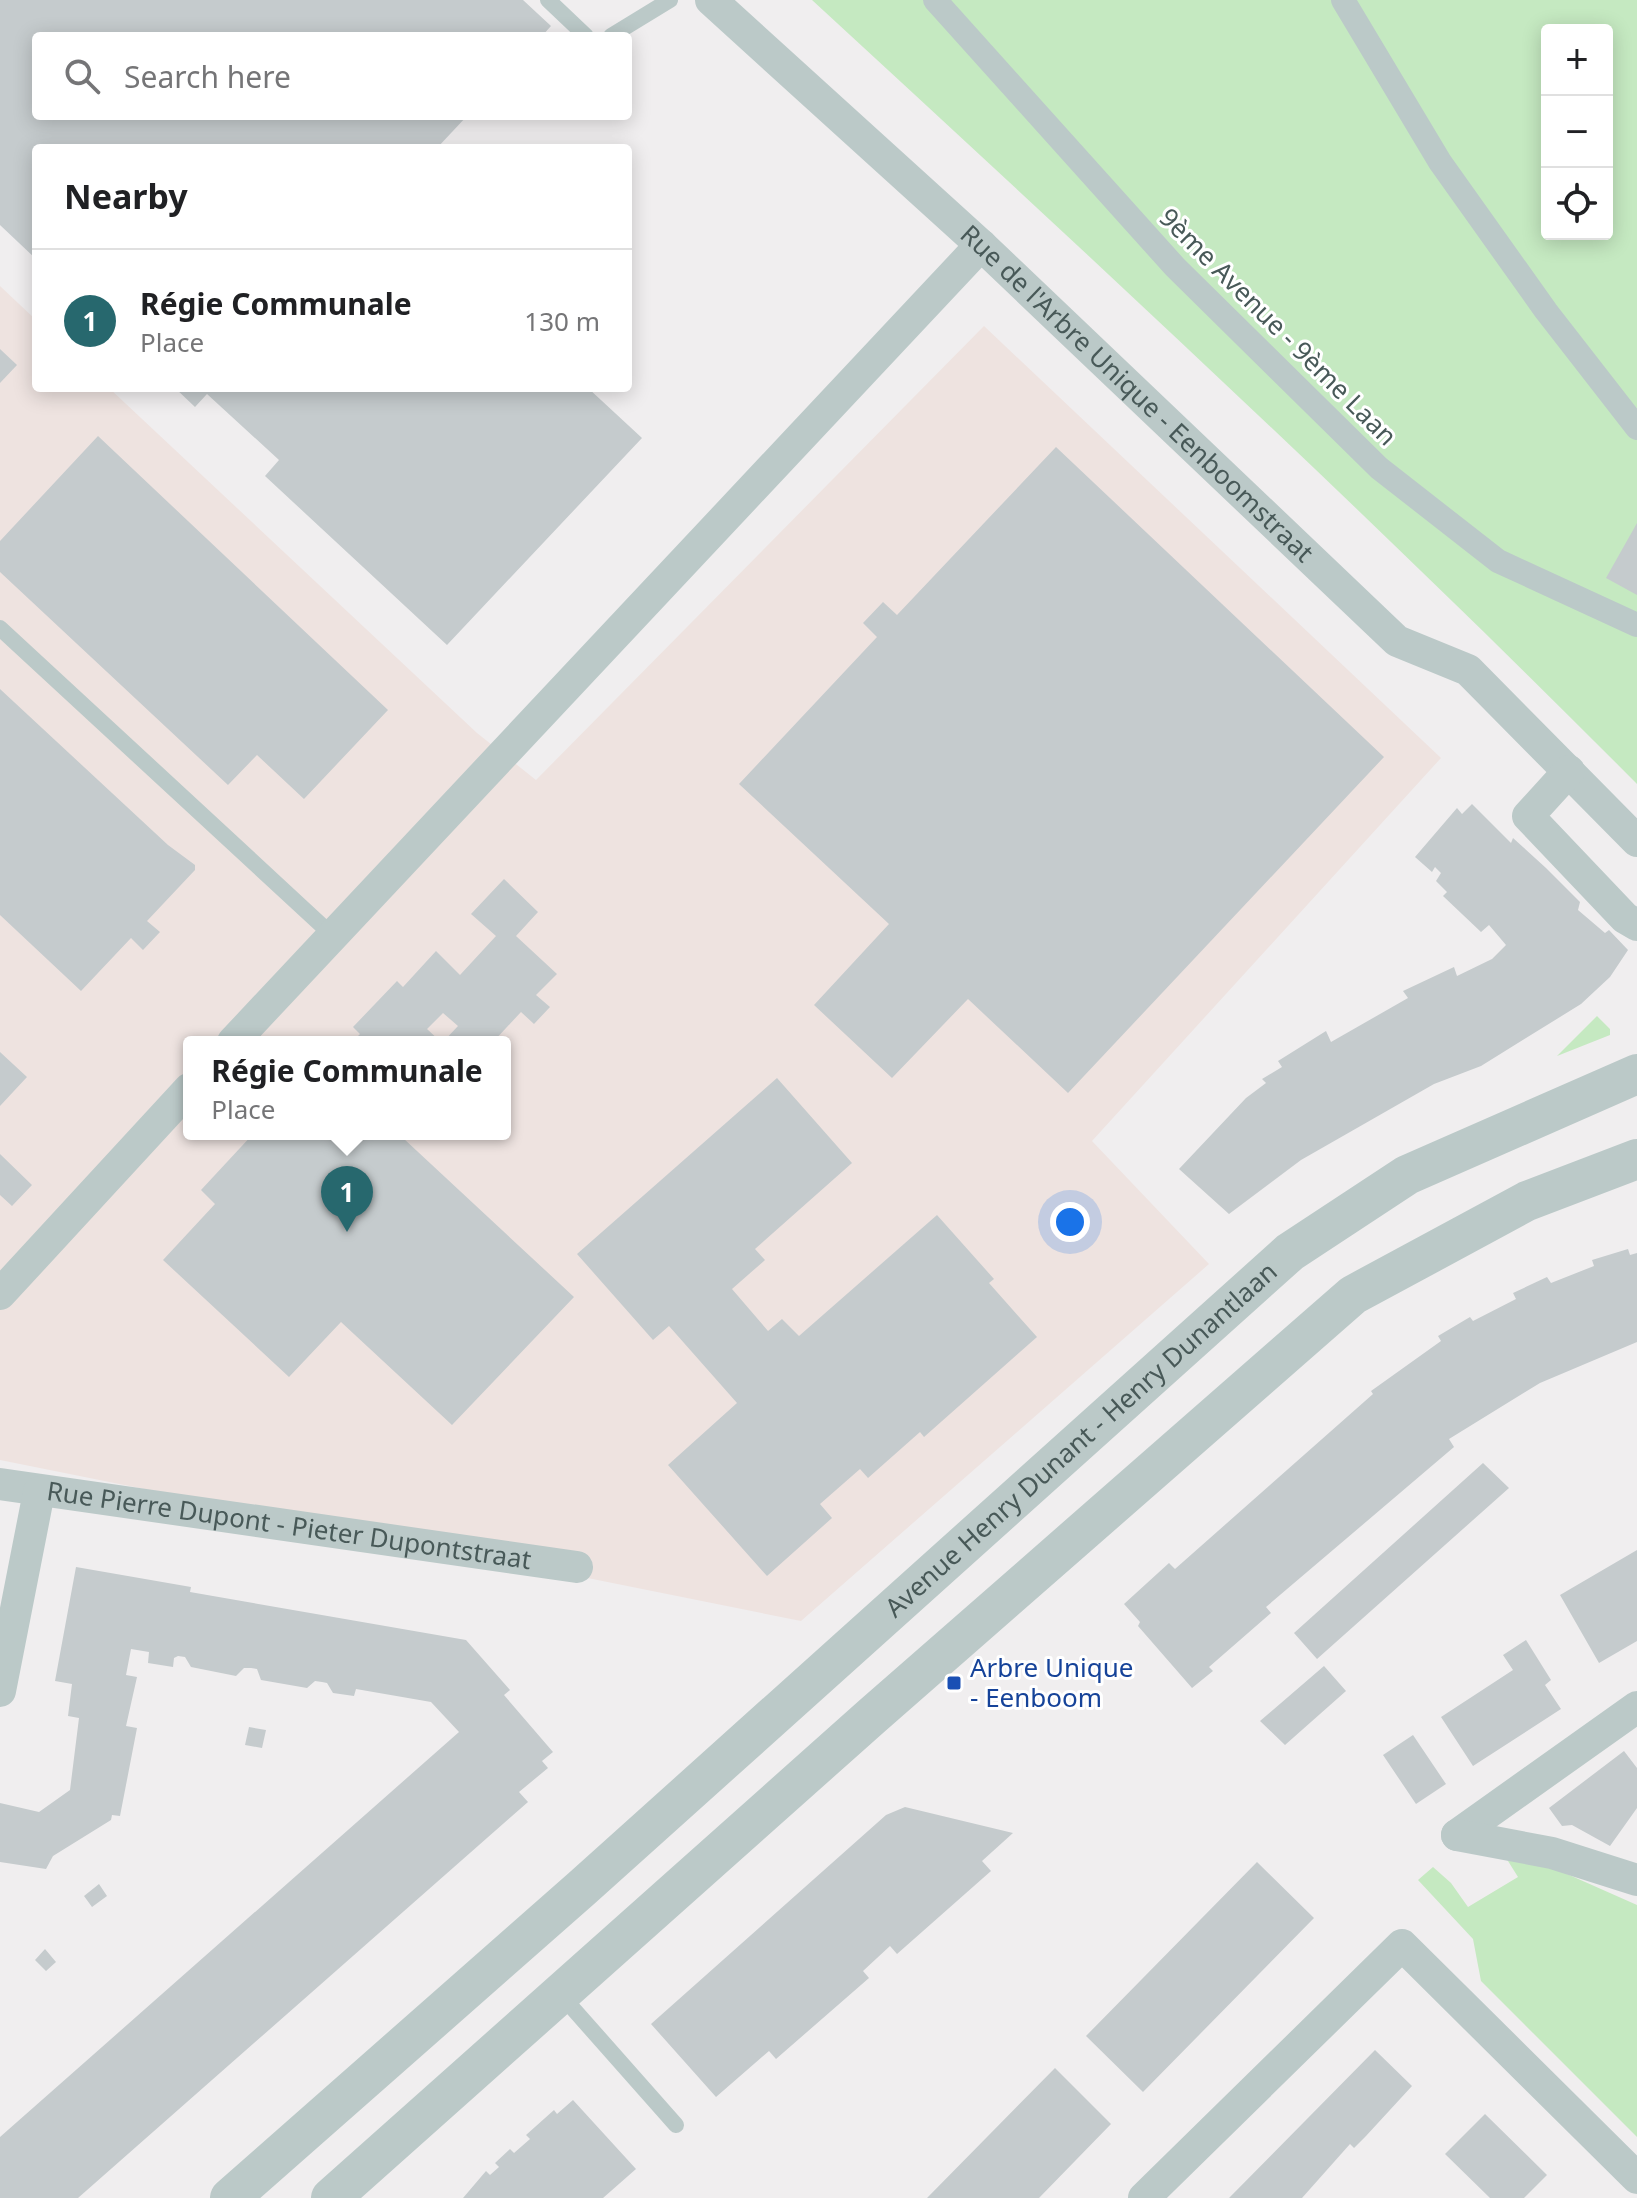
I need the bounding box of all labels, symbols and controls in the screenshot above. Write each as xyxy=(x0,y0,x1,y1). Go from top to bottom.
map controls xyxy=(1541,24,1613,240)
button: + xyxy=(1541,24,1613,96)
search box xyxy=(32,32,632,120)
icon: search xyxy=(60,54,104,98)
text: Search here xyxy=(124,56,291,97)
button: − xyxy=(1541,96,1613,168)
button: locate xyxy=(1541,168,1613,240)
text: Nearby xyxy=(64,173,188,219)
street label: 9ème Avenue - 9ème Laan xyxy=(1152,200,1405,453)
street label: Rue de l'Arbre Unique - Eenboomstraat xyxy=(953,216,1322,570)
text: Régie Communale xyxy=(140,283,412,324)
text: 1 xyxy=(83,303,97,339)
text: 130 m xyxy=(524,303,600,339)
text: Place xyxy=(140,324,204,360)
popup xyxy=(183,1036,511,1140)
text: Régie Communale xyxy=(211,1050,483,1091)
text: Place xyxy=(211,1091,275,1127)
pin: 1 xyxy=(321,1166,373,1232)
your location xyxy=(1050,1202,1090,1242)
street label: Avenue Henry Dunant - Henry Dunantlaan xyxy=(876,1253,1284,1625)
street label: Rue Pierre Dupont - Pieter Dupontstraat xyxy=(45,1472,534,1577)
place label: Arbre Unique - Eenboom xyxy=(970,1649,1134,1715)
marker: Arbre Unique - Eenboom xyxy=(945,1674,963,1692)

